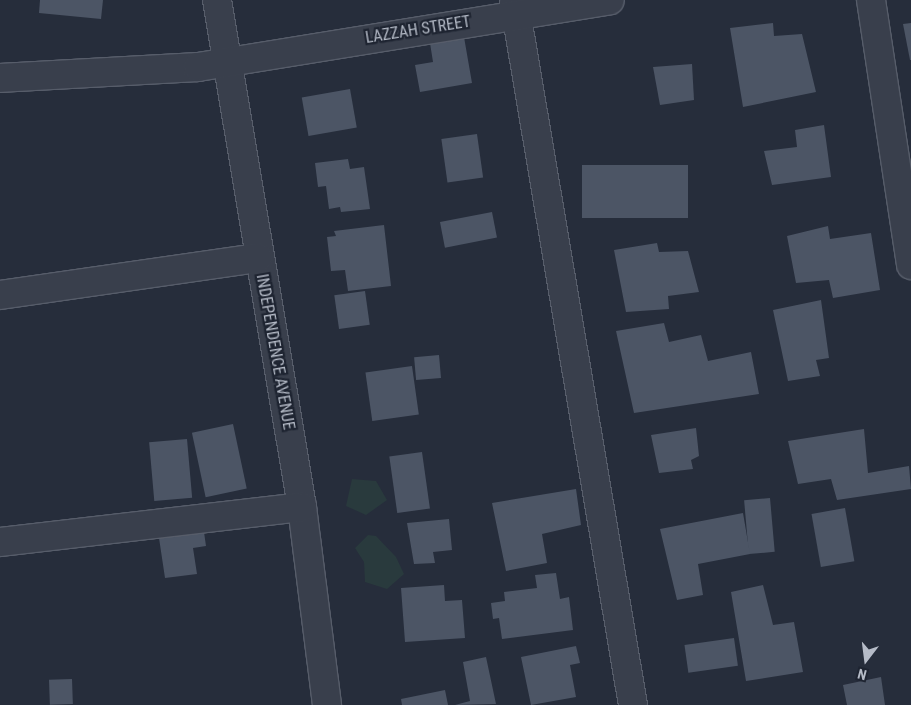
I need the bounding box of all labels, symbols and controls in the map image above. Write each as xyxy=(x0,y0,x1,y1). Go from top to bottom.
street label: LAZZAH STREET xyxy=(364,12,472,48)
street label: INDEPENDENCE AVENUE xyxy=(252,273,298,431)
north arrow xyxy=(841,635,891,685)
text: N xyxy=(856,666,868,683)

